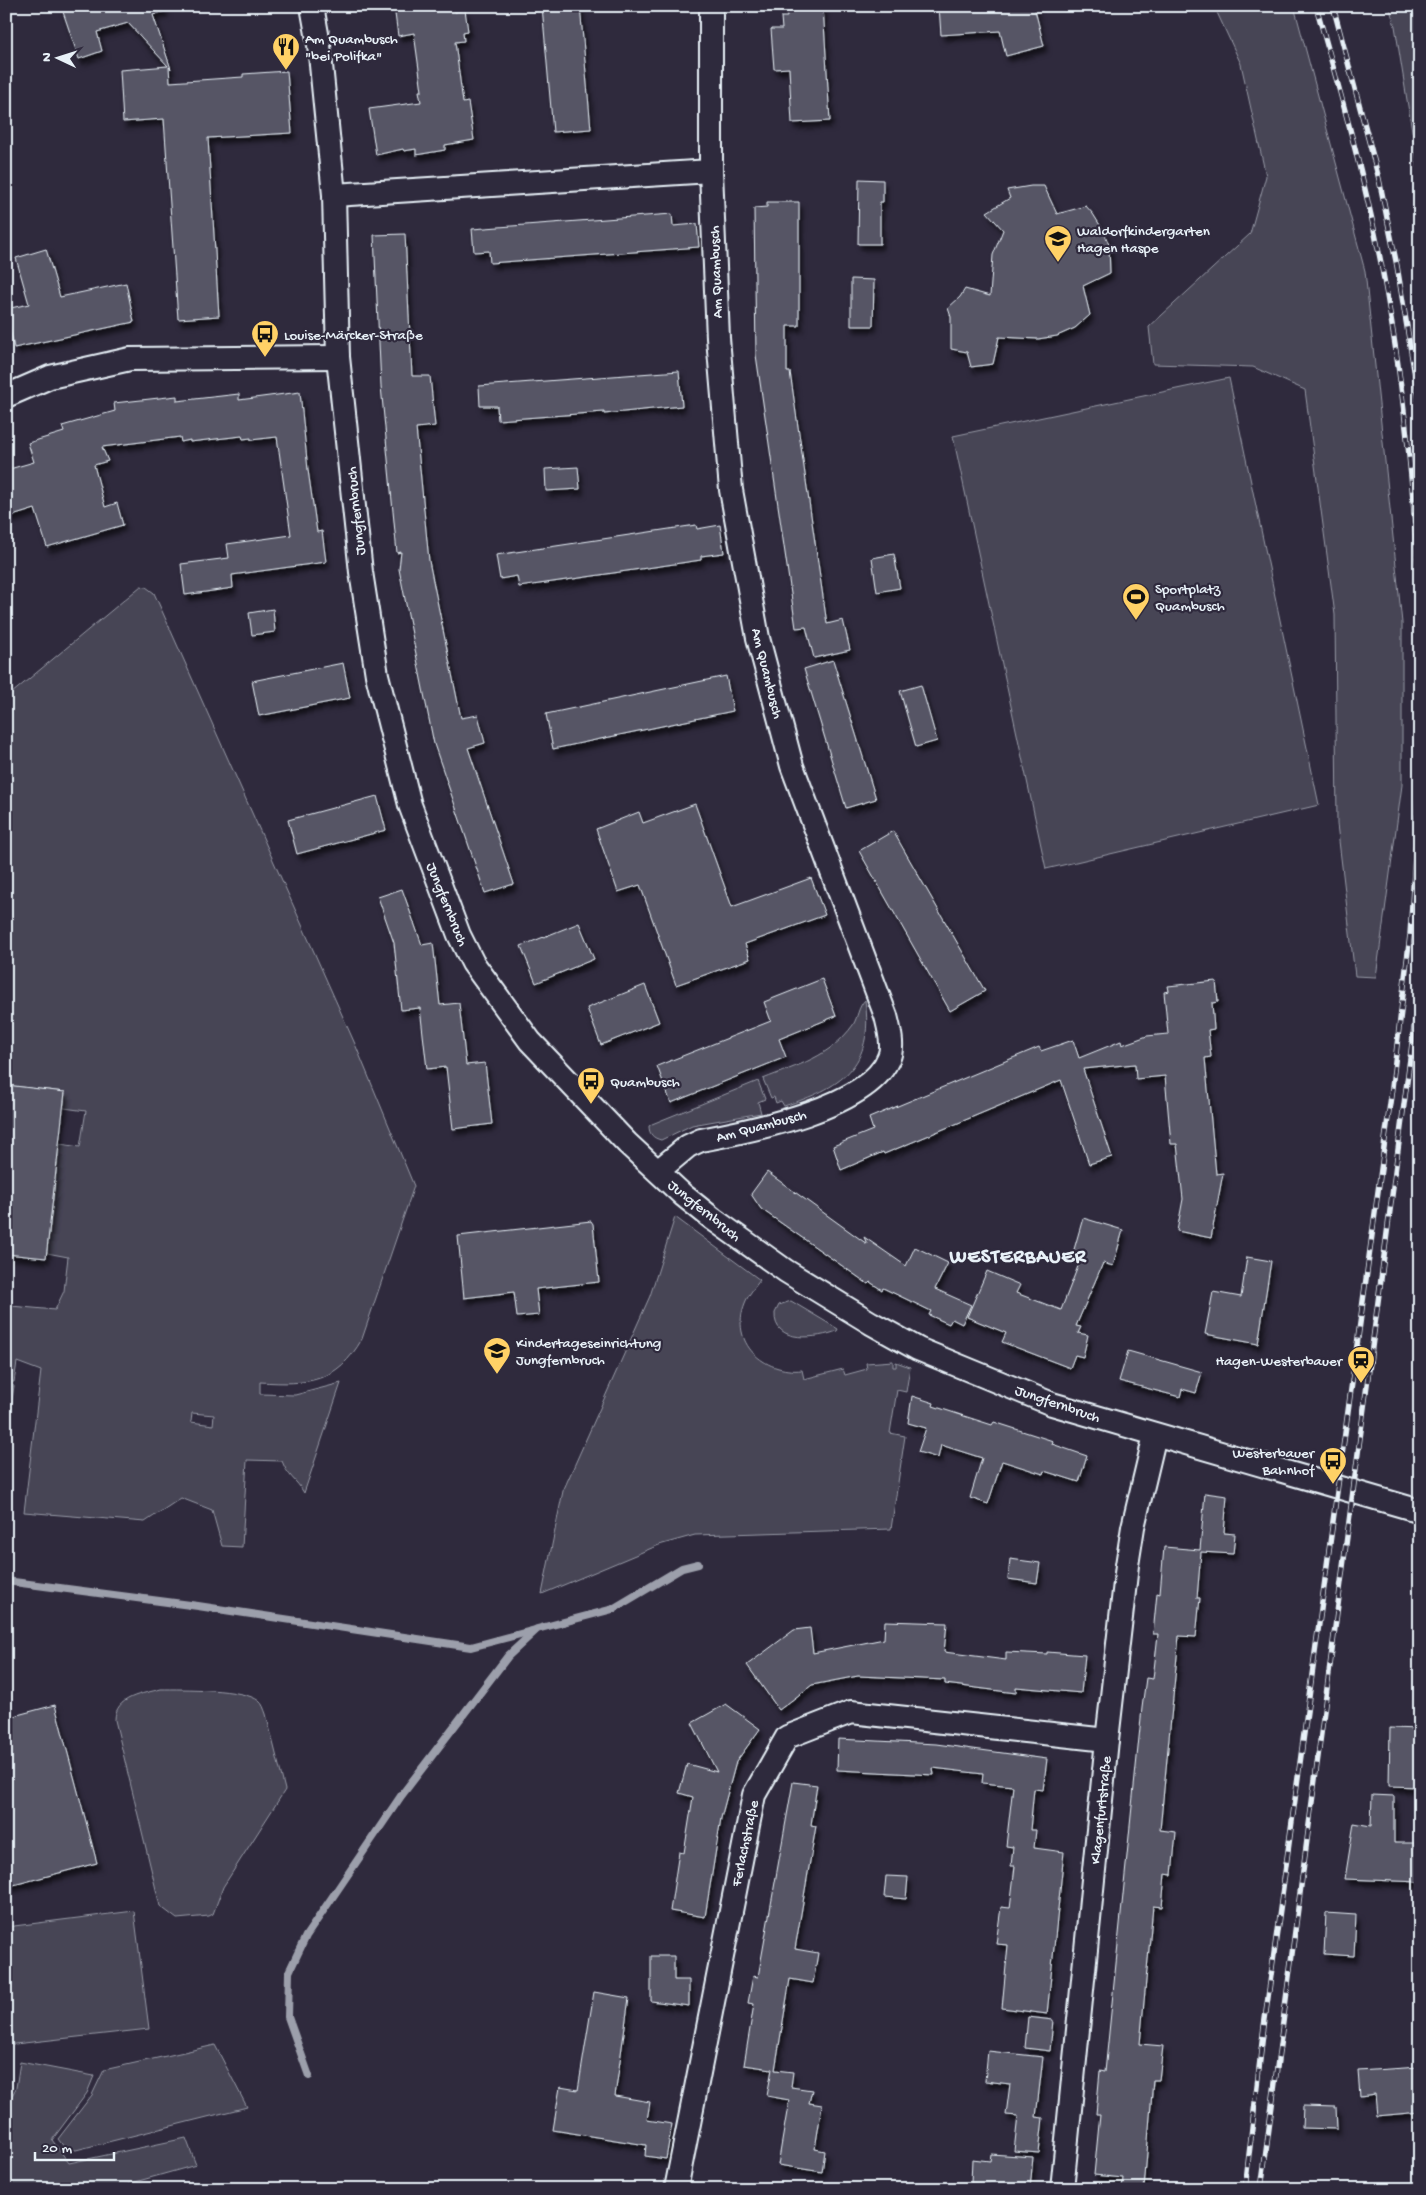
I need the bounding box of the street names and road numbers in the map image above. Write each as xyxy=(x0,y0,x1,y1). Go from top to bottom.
street label: Am Quambusch xyxy=(706,225,728,319)
street label: Jungfernbruch xyxy=(343,466,371,556)
street label: Am Quambusch xyxy=(746,626,786,721)
street label: Jungfernbruch xyxy=(421,860,471,949)
street label: Am Quambusch xyxy=(714,1106,809,1148)
street label: Jungfernbruch xyxy=(664,1177,744,1247)
street label: Jungfernbruch xyxy=(1012,1382,1102,1428)
street label: Klagenfurtstraße xyxy=(1087,1755,1117,1865)
street label: Ferlachstraße xyxy=(728,1798,764,1889)

